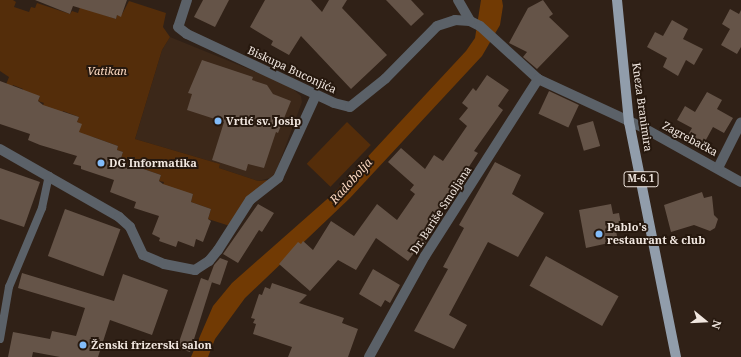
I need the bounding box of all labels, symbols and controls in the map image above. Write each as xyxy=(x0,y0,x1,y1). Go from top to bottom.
street label: Biskupa Buconjića xyxy=(246,44,338,96)
street label: Kneza Branimira xyxy=(629,62,655,152)
park label: Vatikan xyxy=(87,64,127,78)
place label: Vrtić sv. Josip xyxy=(226,114,301,128)
marker: Vrtić sv. Josip xyxy=(213,116,223,126)
street label: Zagrebačka xyxy=(660,119,720,159)
water label: Radobolja xyxy=(327,155,375,207)
place label: DG Informatika xyxy=(109,156,197,170)
marker: DG Informatika xyxy=(96,158,106,168)
street label: Dr. Bariše Smoljana xyxy=(408,164,474,256)
road number: M-6.1 xyxy=(623,171,659,187)
place label: Pablo's restaurant & club xyxy=(607,221,705,247)
marker: Pablo's restaurant & club xyxy=(594,229,604,239)
north arrow xyxy=(685,301,725,341)
text: N xyxy=(708,318,725,331)
place label: Ženski frizerski salon xyxy=(91,338,212,352)
marker: Ženski frizerski salon xyxy=(78,340,88,350)

